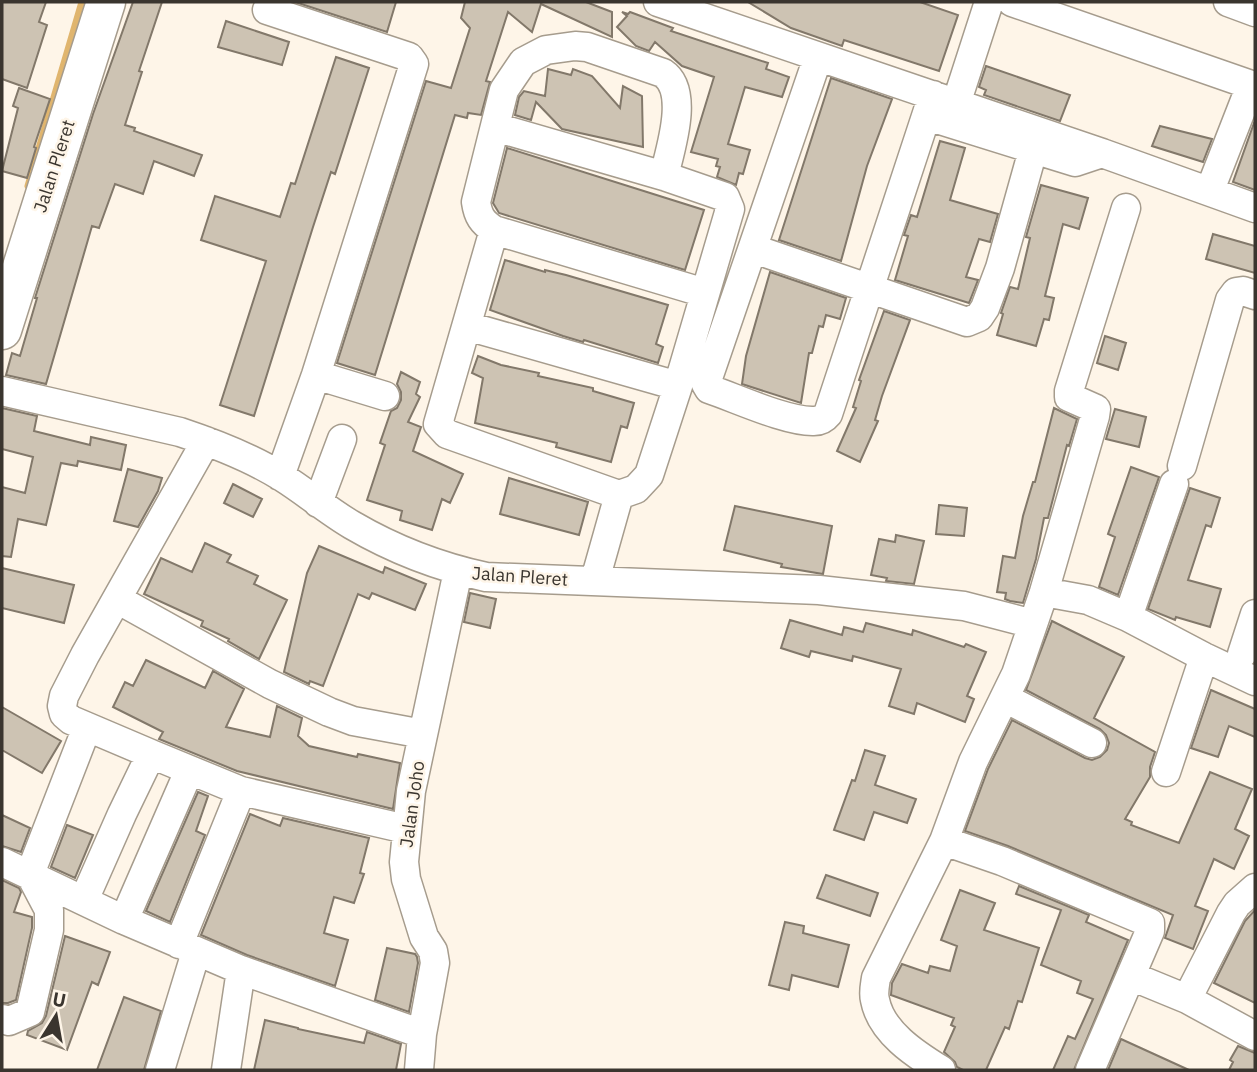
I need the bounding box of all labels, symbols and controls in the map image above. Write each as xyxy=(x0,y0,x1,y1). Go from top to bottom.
street label: Jalan Pleret xyxy=(28,117,80,215)
street label: Jalan Pleret xyxy=(471,561,569,591)
street label: Jalan Joho xyxy=(395,759,429,849)
north arrow xyxy=(21,981,91,1051)
text: U xyxy=(50,986,68,1012)

